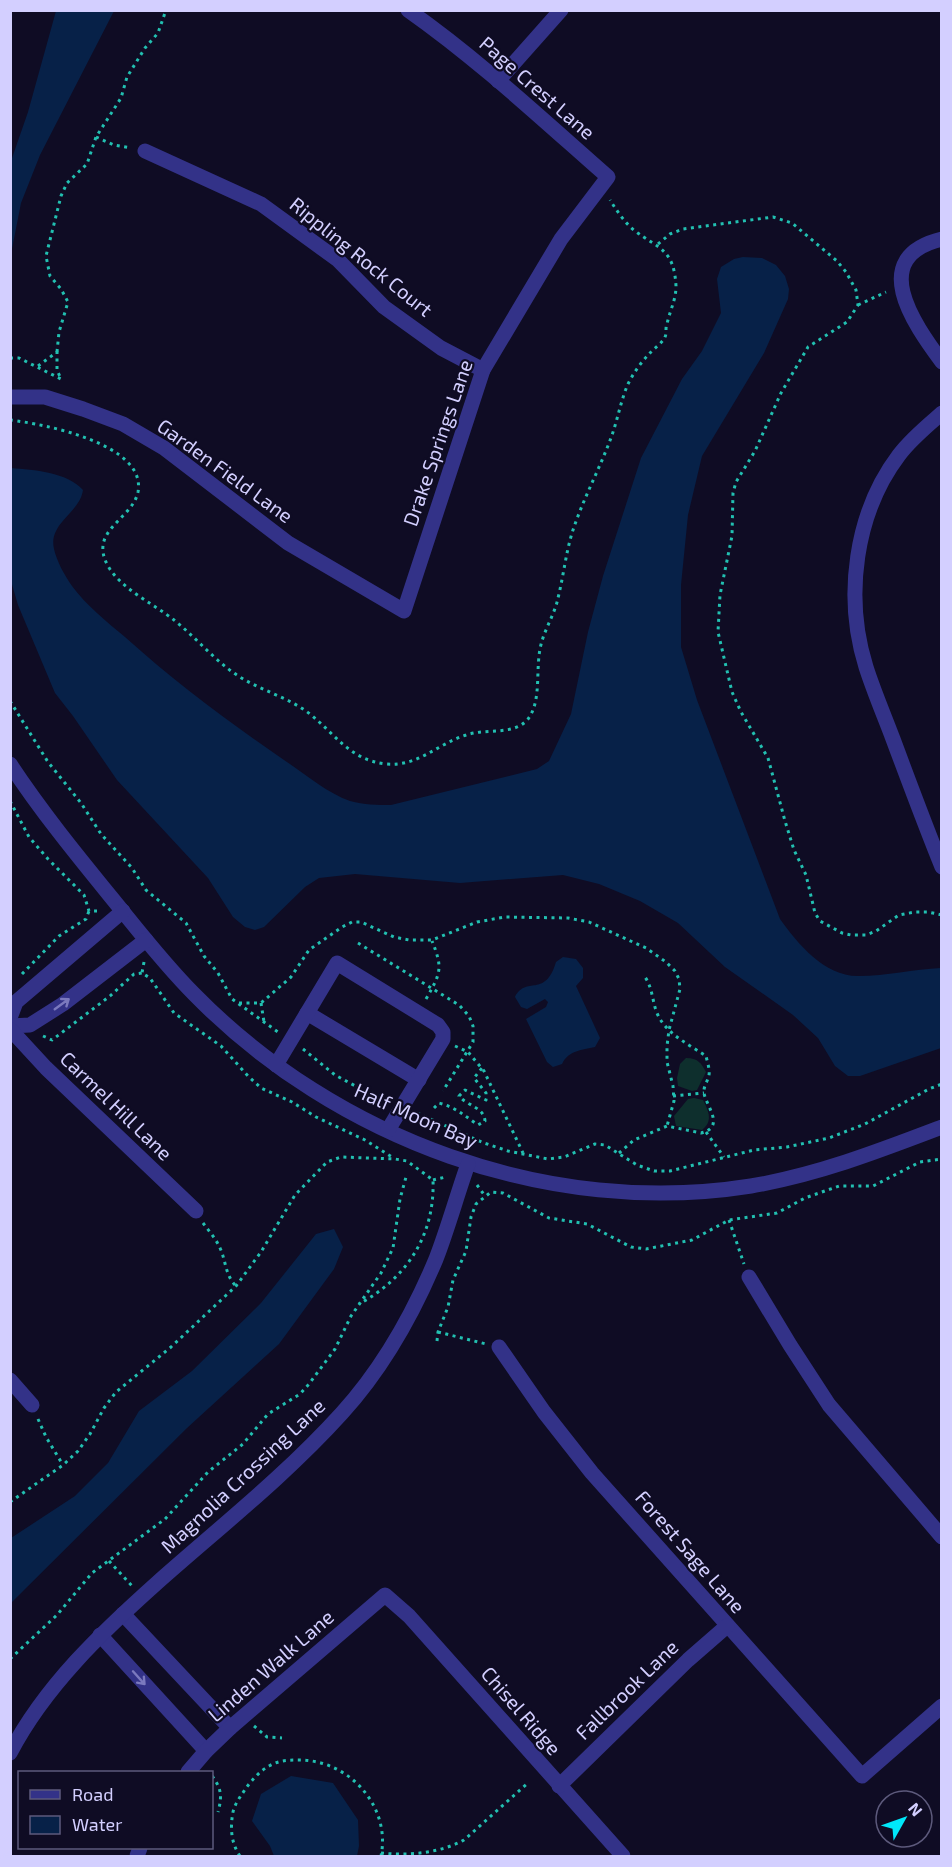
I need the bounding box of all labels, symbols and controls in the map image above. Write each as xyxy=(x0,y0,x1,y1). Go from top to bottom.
street label: Page Crest Lane xyxy=(475,31,600,144)
street label: Rippling Rock Court xyxy=(286,191,438,321)
street label: Drake Springs Lane xyxy=(397,356,477,529)
street label: Garden Field Lane xyxy=(153,413,298,527)
one-way arrow xyxy=(54,998,70,1010)
street label: Carmel Hill Lane xyxy=(56,1046,178,1165)
street label: Half Moon Bay xyxy=(351,1077,482,1153)
street label: Magnolia Crossing Lane xyxy=(155,1393,329,1558)
street label: Forest Sage Lane xyxy=(631,1485,751,1618)
street label: Linden Walk Lane xyxy=(203,1604,338,1726)
street label: Fallbrook Lane xyxy=(570,1634,683,1744)
street label: Chisel Ridge xyxy=(477,1661,567,1759)
one-way arrow xyxy=(132,1671,146,1686)
legend xyxy=(18,1771,213,1849)
text: Road xyxy=(72,1783,113,1805)
north arrow xyxy=(874,1789,934,1849)
text: N xyxy=(905,1799,927,1820)
text: Water xyxy=(72,1813,122,1835)

